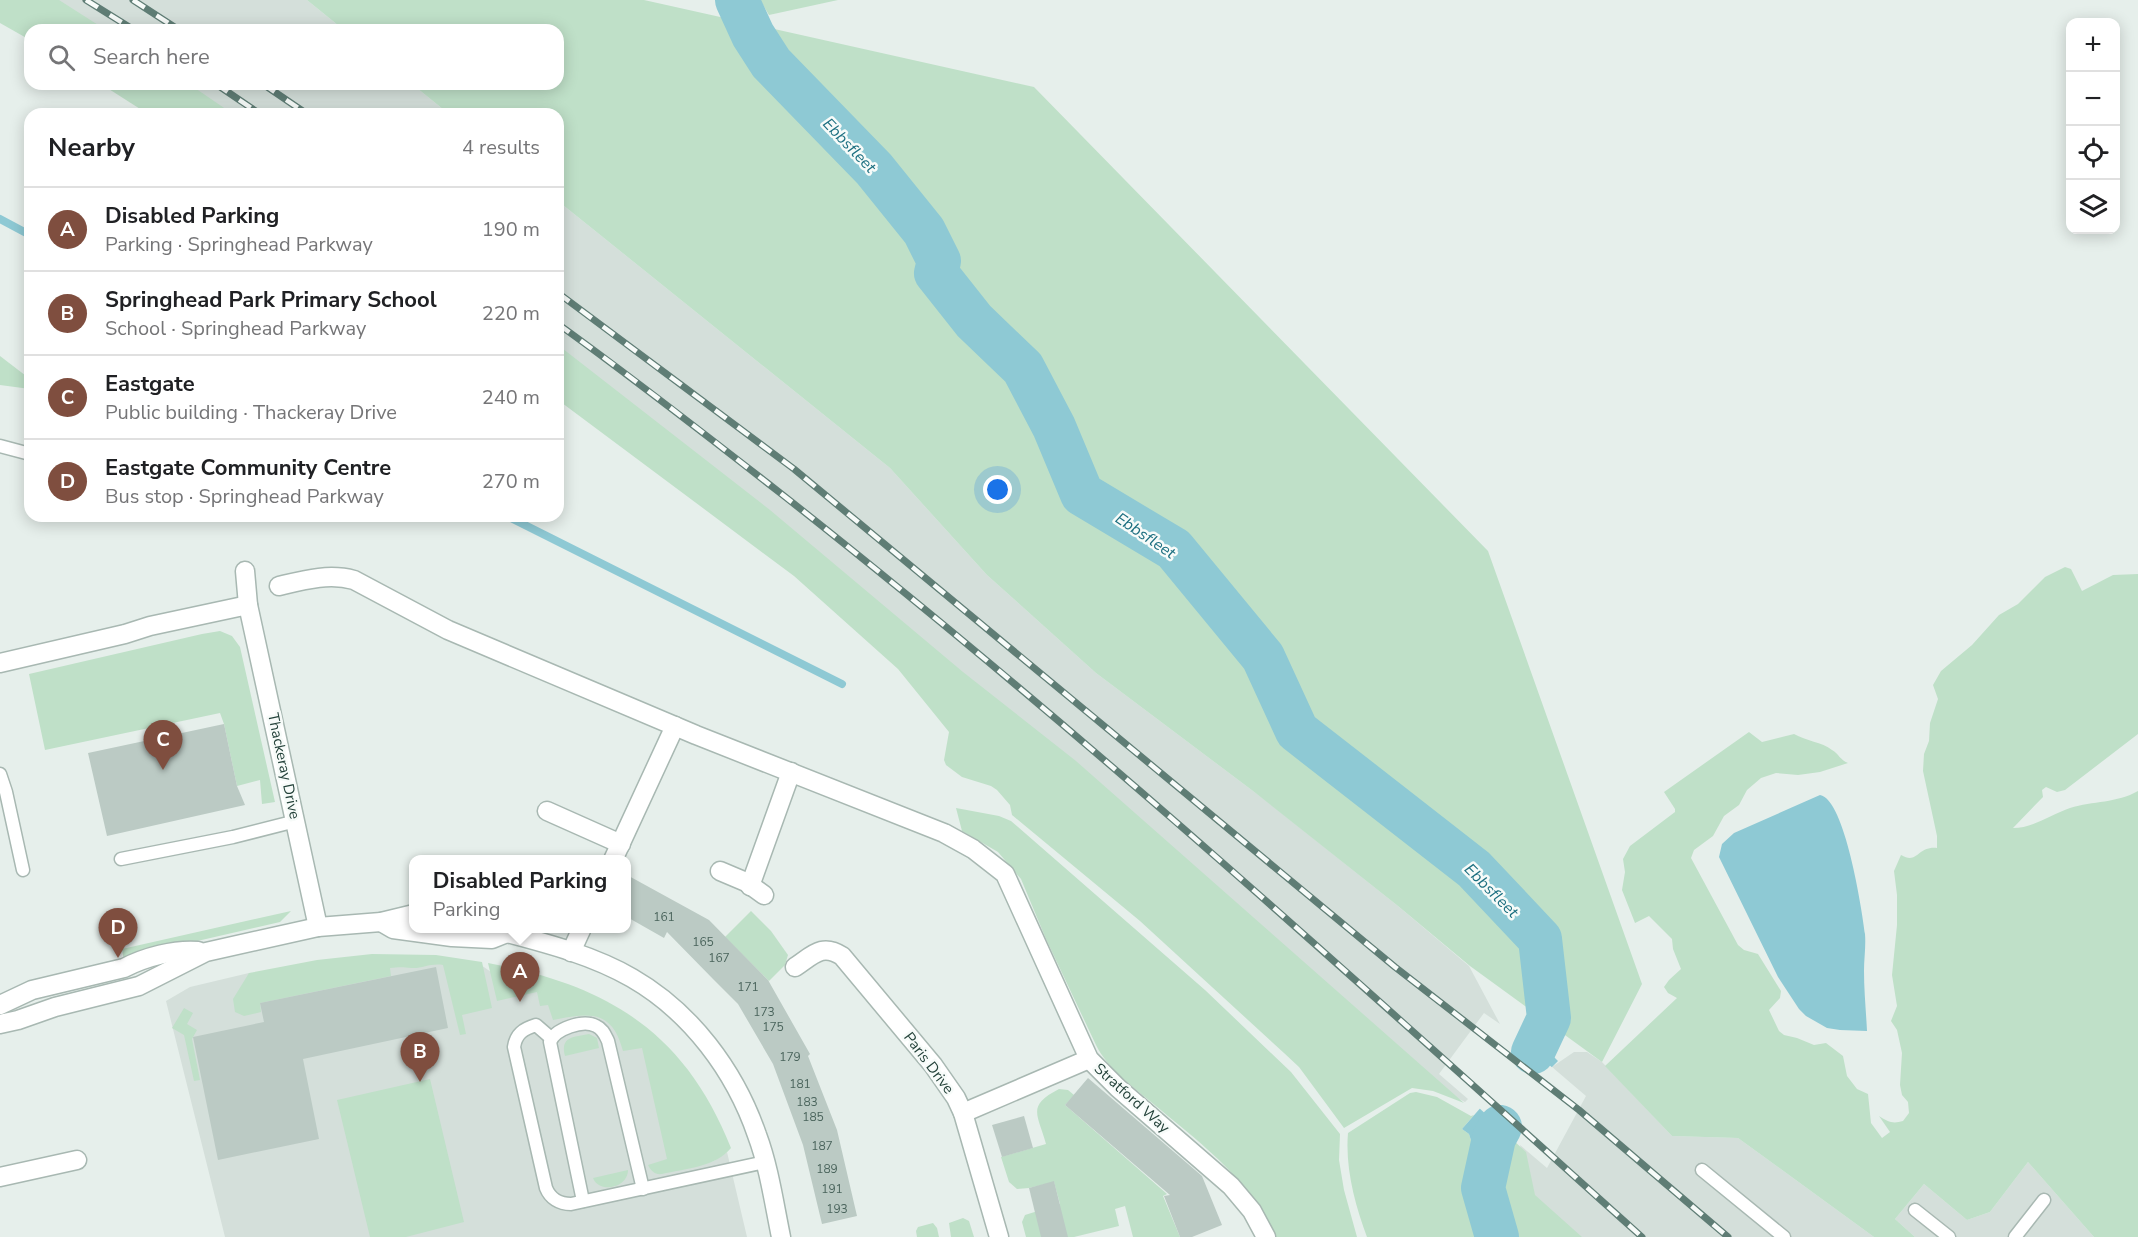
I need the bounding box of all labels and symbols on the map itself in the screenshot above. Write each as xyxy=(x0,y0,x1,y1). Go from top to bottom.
water label: Ebbsfleet xyxy=(818,113,881,178)
your location xyxy=(983,475,1012,504)
water label: Ebbsfleet xyxy=(1111,508,1180,564)
street label: Thackeray Drive xyxy=(263,711,305,821)
pin: C xyxy=(144,720,182,770)
water label: Ebbsfleet xyxy=(1459,859,1523,923)
pin: D xyxy=(98,908,138,958)
house number: 161 xyxy=(653,909,675,925)
house number: 165 xyxy=(692,934,714,950)
house number: 167 xyxy=(708,950,730,966)
pin: A xyxy=(500,952,540,1002)
house number: 171 xyxy=(737,979,759,995)
house number: 173 xyxy=(753,1004,775,1020)
house number: 175 xyxy=(762,1019,784,1035)
street label: Paris Drive xyxy=(899,1028,959,1098)
pin: B xyxy=(400,1032,440,1082)
house number: 179 xyxy=(779,1049,801,1065)
street label: Stratford Way xyxy=(1090,1059,1174,1137)
house number: 181 xyxy=(789,1076,811,1092)
house number: 183 xyxy=(796,1094,818,1110)
house number: 185 xyxy=(802,1109,824,1125)
house number: 187 xyxy=(811,1138,833,1154)
house number: 189 xyxy=(816,1161,838,1177)
house number: 191 xyxy=(821,1181,843,1197)
house number: 193 xyxy=(826,1201,848,1217)

